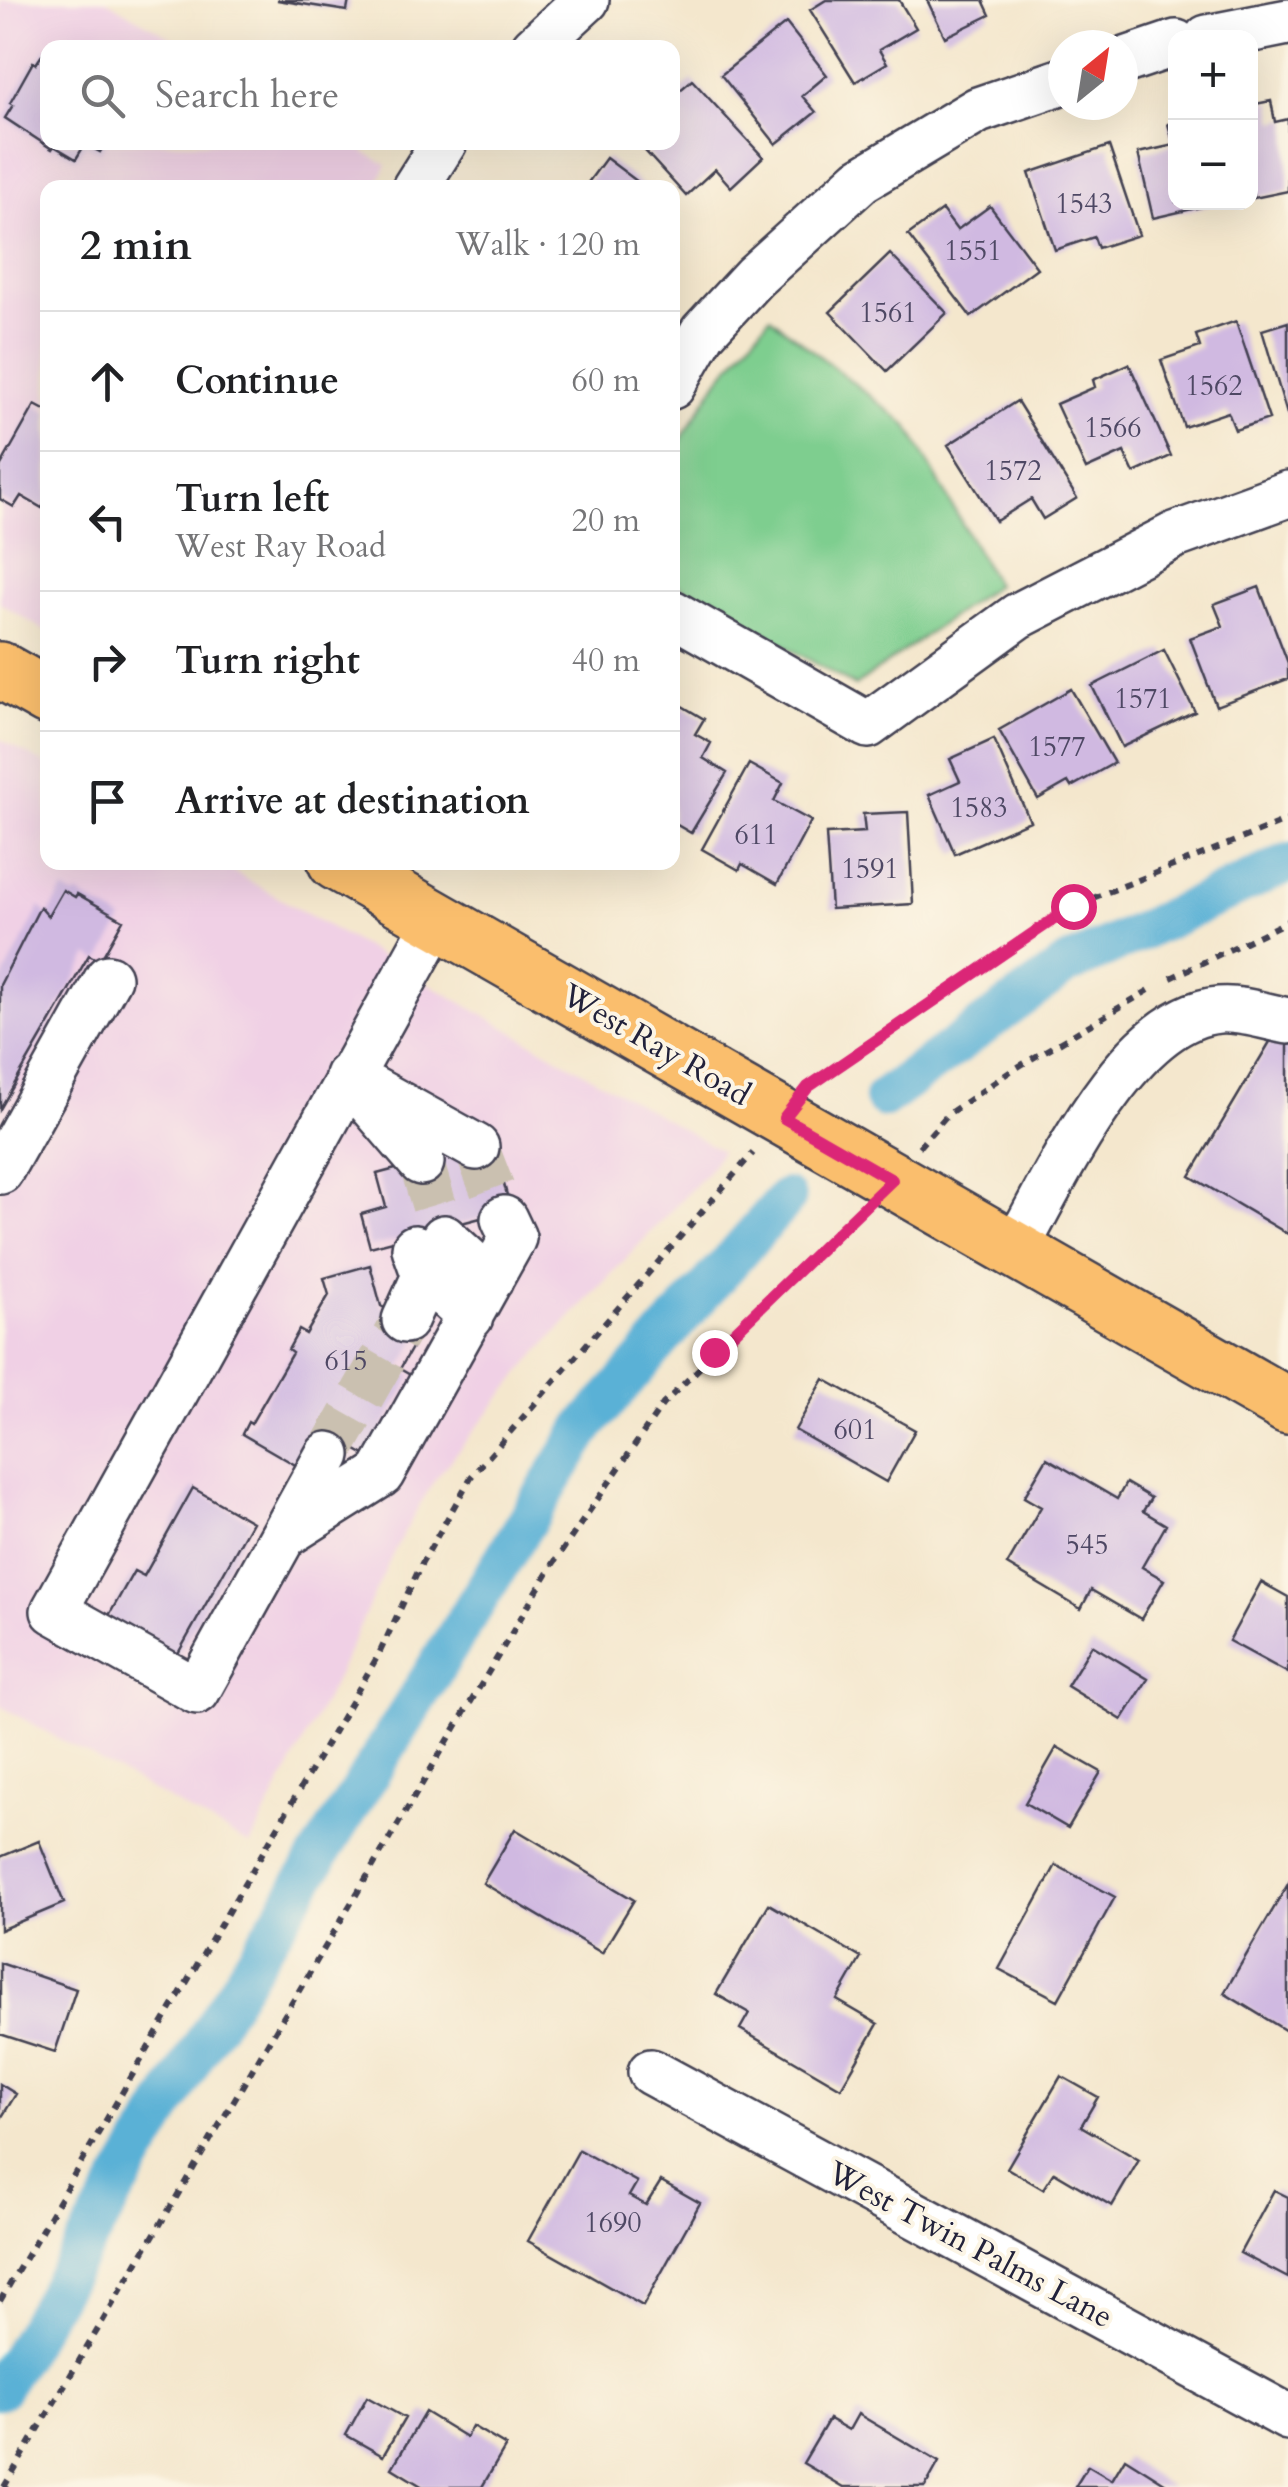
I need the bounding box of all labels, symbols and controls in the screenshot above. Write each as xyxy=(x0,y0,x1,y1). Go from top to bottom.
north arrow xyxy=(1048,30,1138,120)
map controls xyxy=(1168,30,1258,210)
button: + xyxy=(1168,30,1258,120)
search box xyxy=(40,40,680,150)
icon: search xyxy=(75,68,130,123)
text: Search here xyxy=(155,69,339,121)
button: − xyxy=(1168,120,1258,210)
house number: 1543 xyxy=(1055,185,1113,223)
text: 2 min xyxy=(80,217,192,274)
text: Walk · 120 m xyxy=(455,223,640,267)
house number: 1551 xyxy=(944,232,1002,270)
house number: 1561 xyxy=(859,294,917,332)
icon: ahead xyxy=(80,354,135,409)
text: Continue xyxy=(175,355,339,407)
text: 60 m xyxy=(572,359,640,403)
house number: 1562 xyxy=(1185,367,1243,405)
house number: 1566 xyxy=(1084,409,1142,447)
house number: 1572 xyxy=(984,452,1042,490)
text: Turn left xyxy=(175,473,329,525)
icon: left xyxy=(80,494,135,549)
text: 20 m xyxy=(572,499,640,543)
text: West Ray Road xyxy=(175,525,386,569)
icon: right xyxy=(80,634,135,689)
text: Turn right xyxy=(175,635,360,687)
text: 40 m xyxy=(572,639,640,683)
house number: 1571 xyxy=(1114,680,1172,718)
house number: 1577 xyxy=(1028,728,1086,766)
icon: arrive xyxy=(80,774,135,829)
text: Arrive at destination xyxy=(175,775,530,827)
house number: 1583 xyxy=(950,789,1008,827)
house number: 611 xyxy=(734,816,778,854)
house number: 1591 xyxy=(841,850,899,888)
route start xyxy=(1051,884,1097,930)
street label: West Ray Road xyxy=(553,973,758,1117)
route end xyxy=(692,1330,738,1376)
house number: 615 xyxy=(324,1342,368,1380)
house number: 601 xyxy=(833,1411,877,1449)
house number: 545 xyxy=(1065,1526,1109,1564)
street label: West Twin Palms Lane xyxy=(819,2151,1120,2339)
house number: 1690 xyxy=(584,2204,642,2242)

